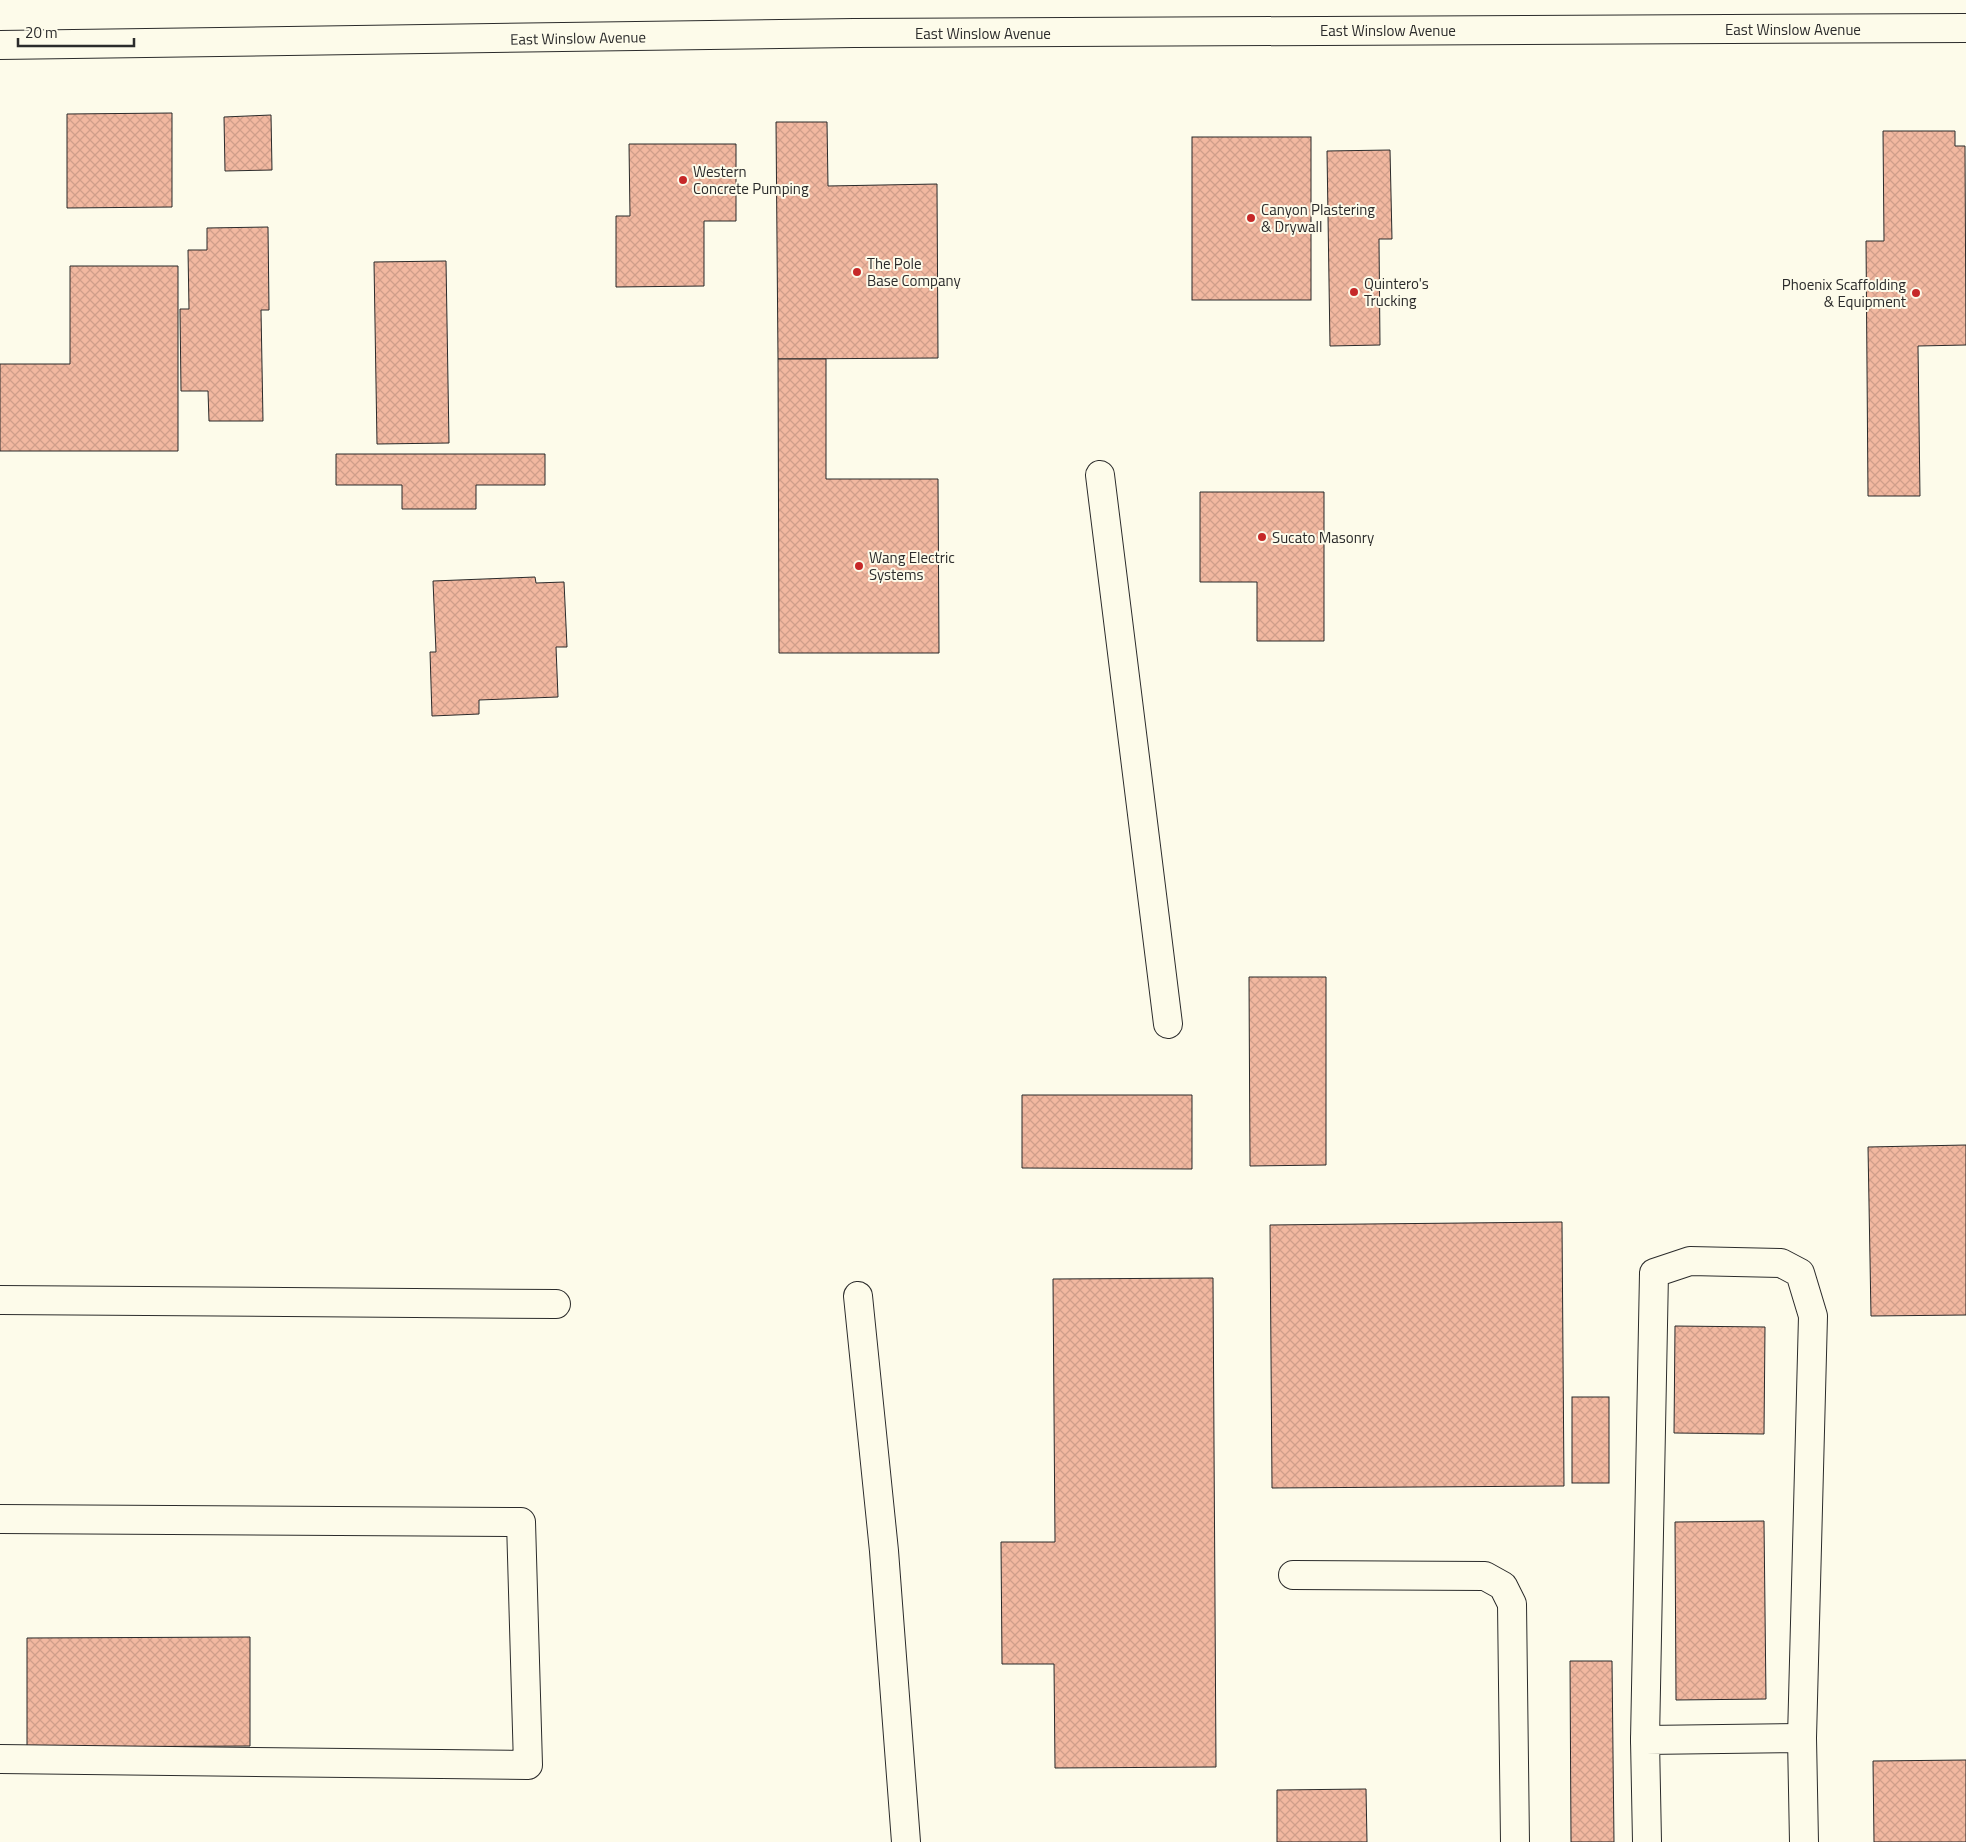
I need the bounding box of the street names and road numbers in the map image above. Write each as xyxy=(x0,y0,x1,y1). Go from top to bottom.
street label: East Winslow Avenue xyxy=(1725,18,1861,41)
street label: East Winslow Avenue xyxy=(1320,19,1456,42)
street label: East Winslow Avenue xyxy=(915,22,1051,45)
street label: East Winslow Avenue xyxy=(510,25,646,51)

